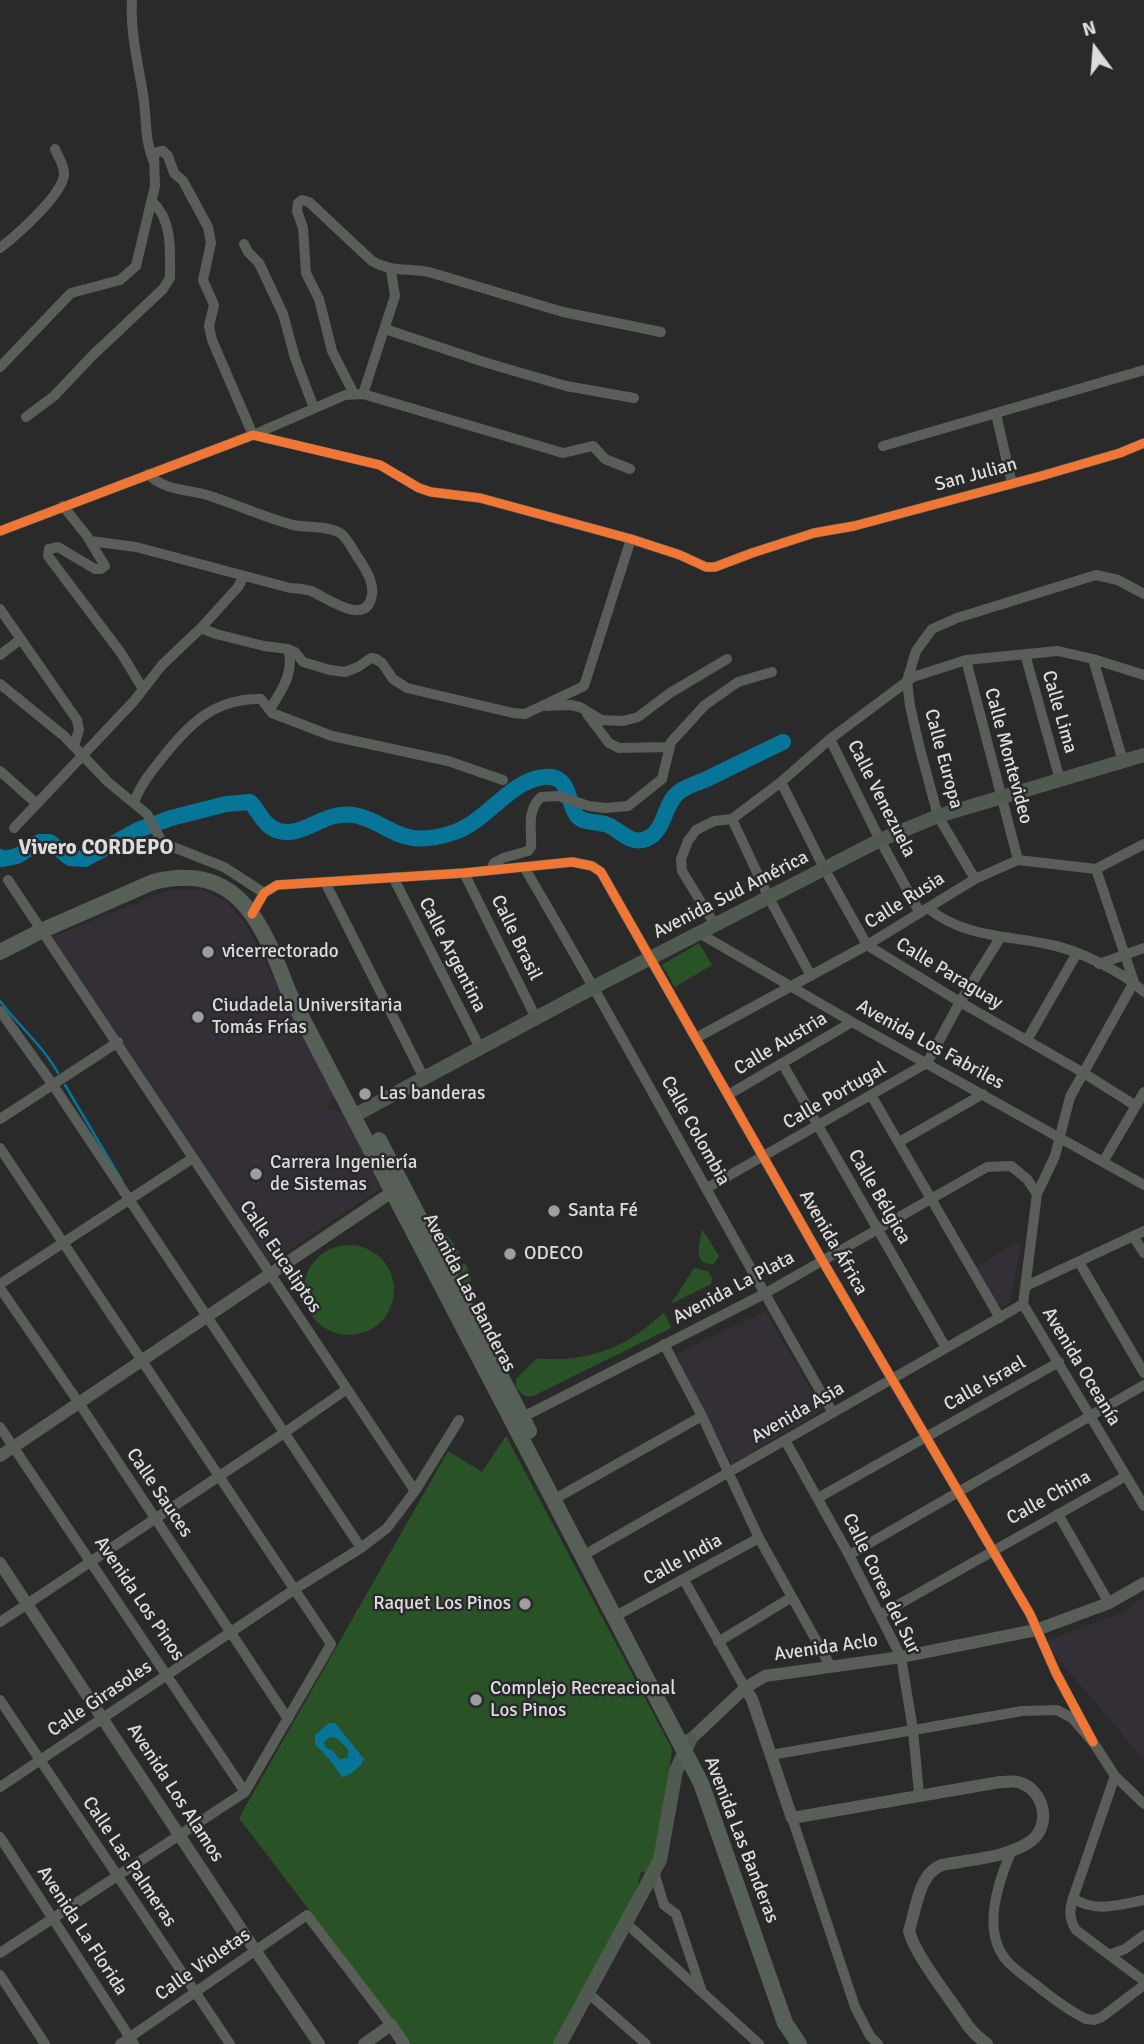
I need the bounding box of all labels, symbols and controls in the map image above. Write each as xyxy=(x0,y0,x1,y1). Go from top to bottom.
north arrow xyxy=(1060,14,1130,84)
text: N xyxy=(1080,15,1099,42)
street label: San Julian xyxy=(932,453,1020,497)
street label: Calle Lima xyxy=(1036,668,1082,756)
street label: Calle Montevideo xyxy=(979,686,1037,826)
street label: Calle Europa xyxy=(919,707,967,811)
street label: Calle Venezuela xyxy=(842,737,920,861)
district label: Vivero CORDEPO xyxy=(19,835,173,861)
street label: Avenida Sud América xyxy=(650,846,812,944)
street label: Calle Rusia xyxy=(861,868,949,934)
street label: Calle Brasil xyxy=(486,892,546,984)
street label: Calle Argentina xyxy=(413,894,491,1016)
street label: Calle Paraguay xyxy=(891,933,1007,1015)
place label: vicerrectorado xyxy=(222,941,339,963)
marker: vicerrectorado xyxy=(200,944,216,960)
place label: Ciudadela Universitaria Tomás Frías xyxy=(212,995,402,1039)
street label: Avenida Los Fabriles xyxy=(852,995,1008,1095)
street label: Calle Austria xyxy=(730,1007,832,1081)
marker: Ciudadela Universitaria Tomás Frías xyxy=(190,1009,206,1025)
street label: Calle Portugal xyxy=(779,1057,891,1135)
street label: Calle Colombia xyxy=(655,1072,735,1190)
place label: Las banderas xyxy=(379,1083,485,1105)
marker: Las banderas xyxy=(357,1086,373,1102)
street label: Calle Bélgica xyxy=(843,1146,915,1248)
place label: Carrera Ingeniería de Sistemas xyxy=(270,1152,417,1196)
marker: Carrera Ingeniería de Sistemas xyxy=(248,1166,264,1182)
street label: Avenida África xyxy=(794,1186,872,1300)
street label: Calle Eucaliptos xyxy=(234,1197,326,1317)
place label: Santa Fé xyxy=(568,1200,638,1222)
marker: Santa Fé xyxy=(546,1203,562,1219)
street label: Avenida Las Banderas xyxy=(418,1210,520,1376)
place label: ODECO xyxy=(524,1243,583,1265)
marker: ODECO xyxy=(502,1246,518,1262)
street label: Avenida La Plata xyxy=(669,1246,799,1330)
street label: Avenida Oceanía xyxy=(1037,1304,1125,1430)
street label: Calle Israel xyxy=(940,1351,1030,1417)
street label: Avenida Asia xyxy=(748,1377,848,1449)
street label: Calle Sauces xyxy=(121,1444,197,1542)
street label: Calle China xyxy=(1003,1466,1095,1530)
street label: Calle Corea del Sur xyxy=(837,1510,925,1658)
street label: Calle India xyxy=(640,1529,726,1591)
street label: Avenida Los Pinos xyxy=(89,1533,189,1665)
place label: Raquet Los Pinos xyxy=(373,1593,511,1615)
marker: Raquet Los Pinos xyxy=(517,1596,533,1612)
street label: Avenida Aclo xyxy=(773,1629,879,1667)
street label: Calle Girasoles xyxy=(44,1656,156,1742)
place label: Complejo Recreacional Los Pinos xyxy=(490,1678,676,1722)
marker: Complejo Recreacional Los Pinos xyxy=(468,1692,484,1708)
street label: Avenida Los Alamos xyxy=(122,1720,228,1866)
street label: Avenida Las Banderas xyxy=(699,1754,783,1926)
street label: Calle Las Palmeras xyxy=(77,1792,181,1932)
street label: Avenida La Florida xyxy=(32,1862,132,2000)
street label: Calle Violetas xyxy=(151,1924,255,2006)

